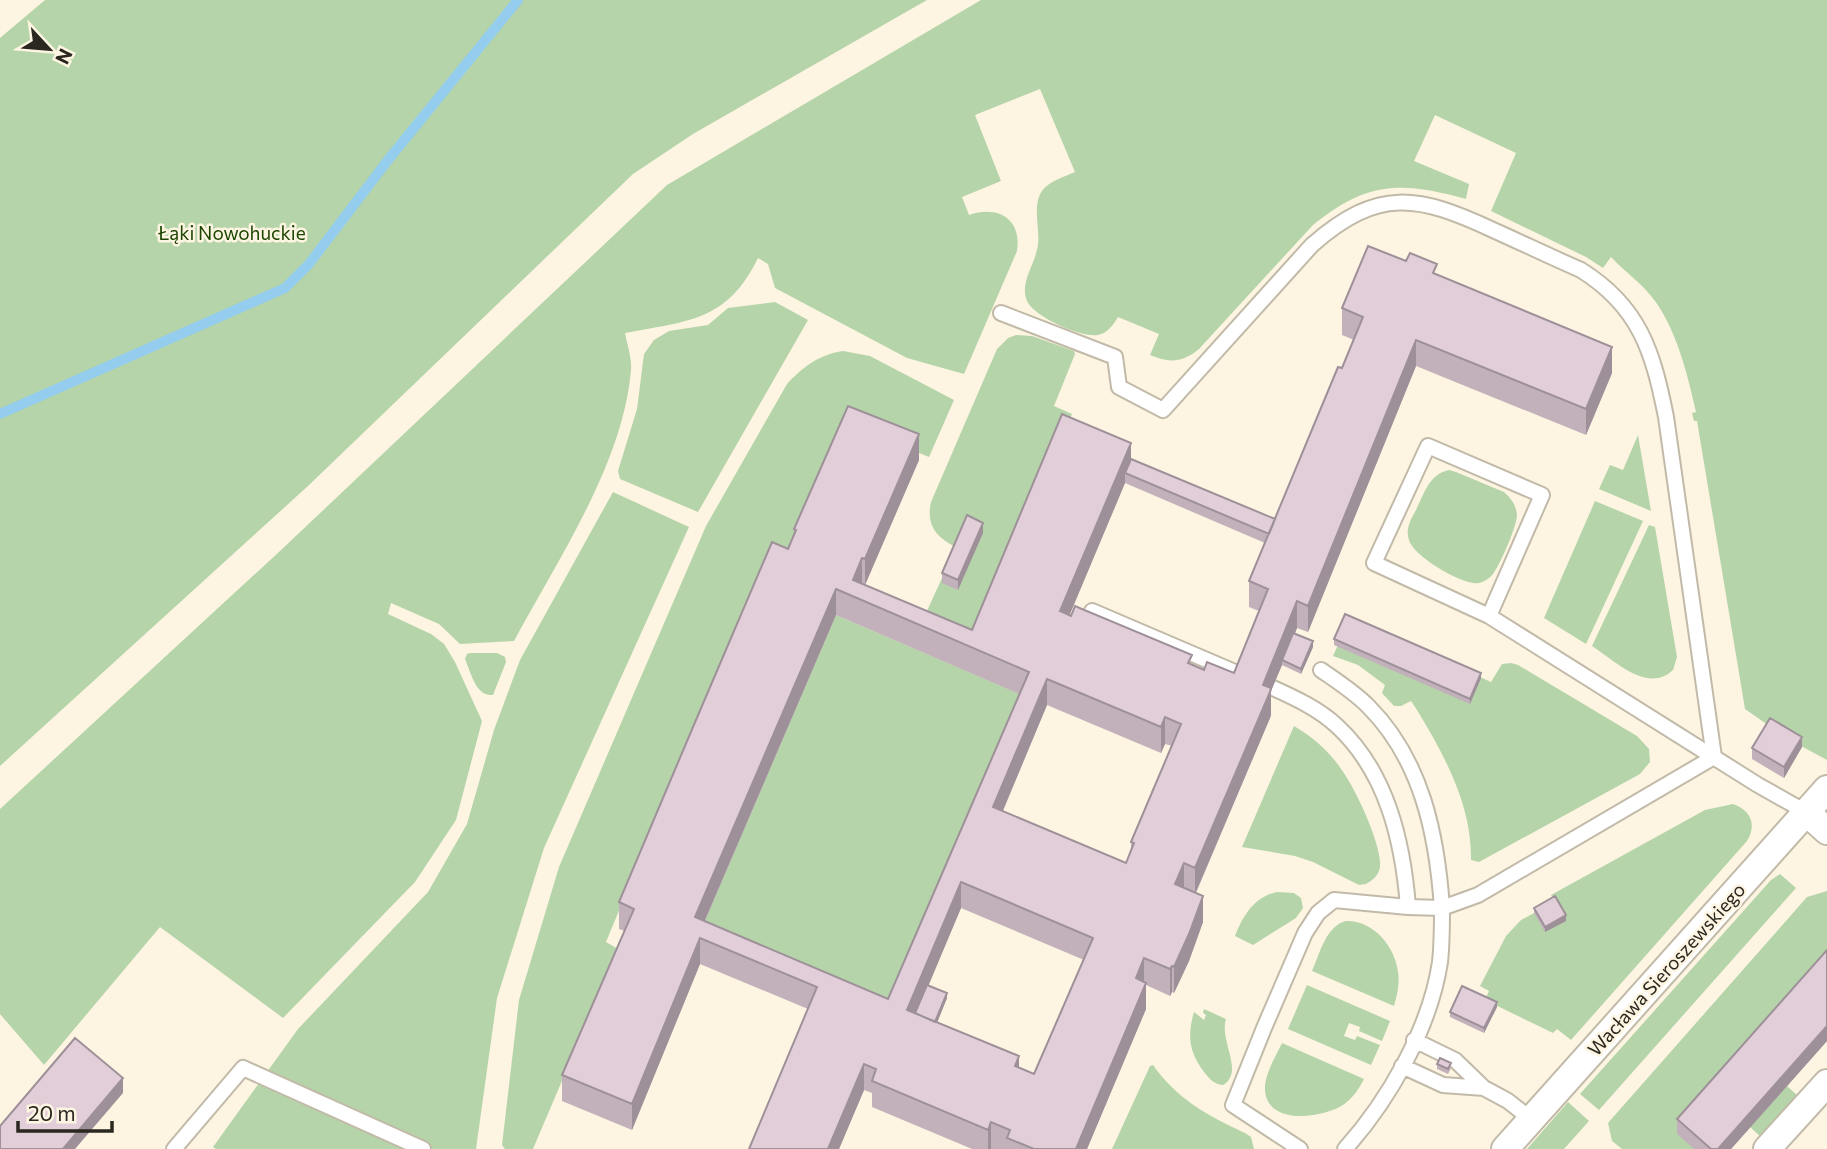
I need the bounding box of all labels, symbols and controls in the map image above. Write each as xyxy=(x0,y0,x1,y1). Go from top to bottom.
north arrow xyxy=(14,14,84,84)
text: N xyxy=(51,45,78,68)
park label: Łąki Nowohuckie xyxy=(157,221,306,244)
street label: Wacława Sieroszewskiego xyxy=(1582,878,1750,1060)
scale bar xyxy=(18,1090,112,1134)
text: 20 m xyxy=(28,1100,76,1125)

